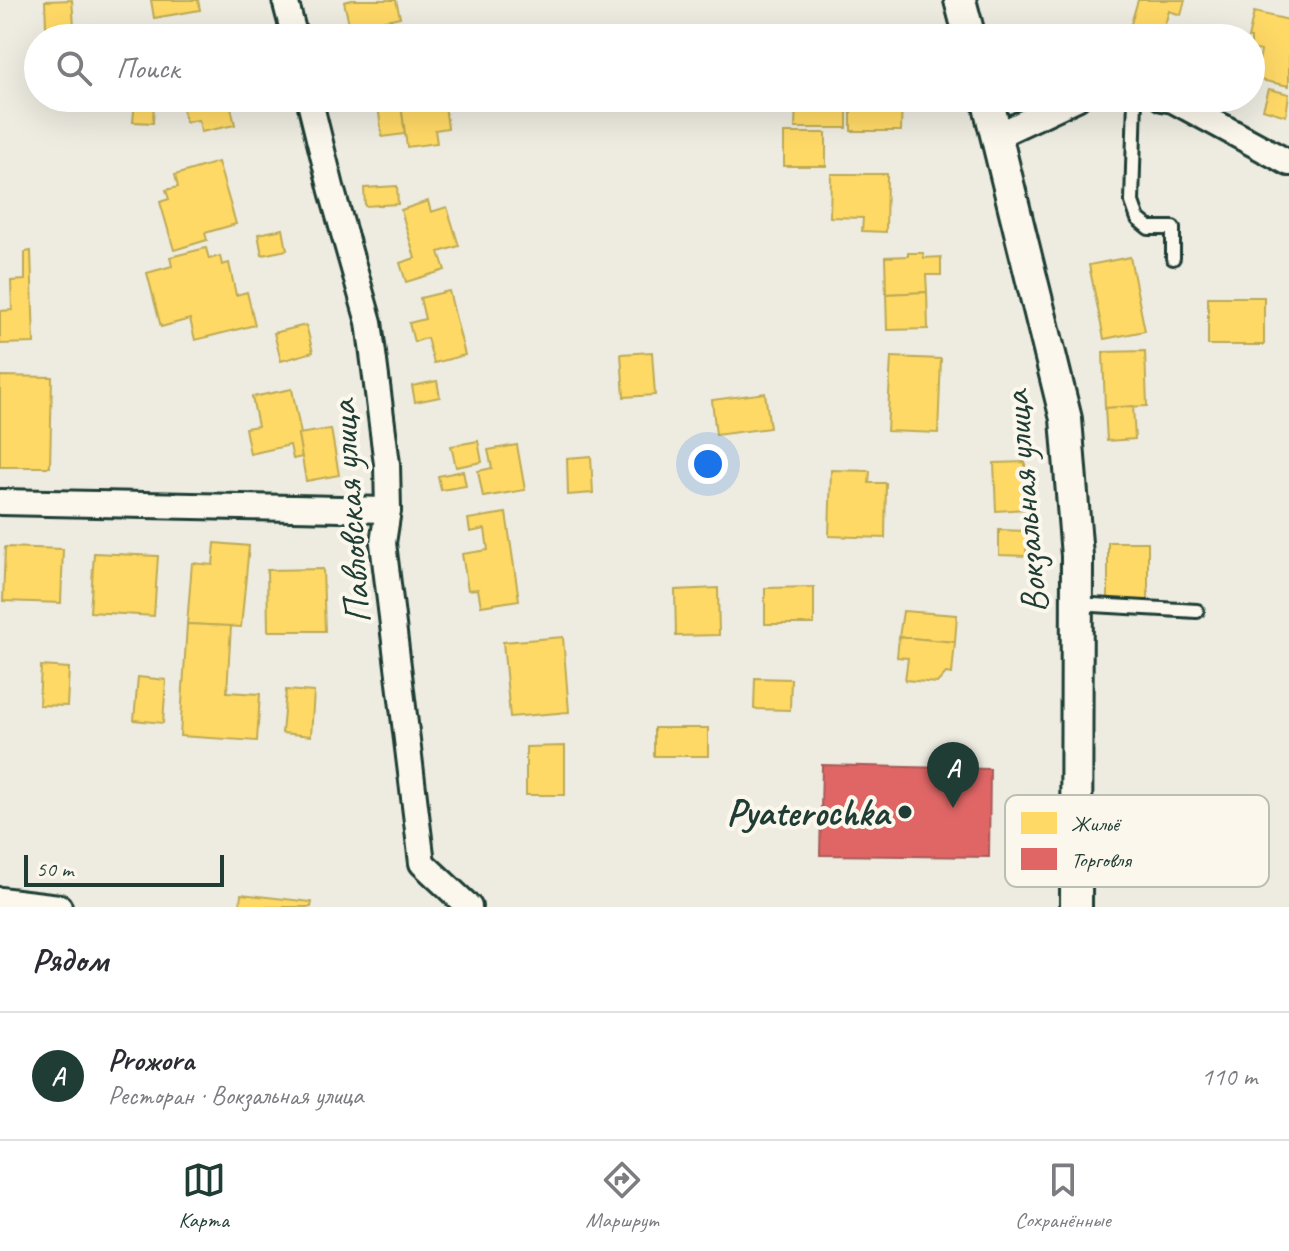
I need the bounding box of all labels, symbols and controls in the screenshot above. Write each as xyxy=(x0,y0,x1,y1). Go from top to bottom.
search box xyxy=(24,24,1265,112)
icon: search xyxy=(52,46,96,90)
text: Поиск xyxy=(116,49,179,87)
street label: Вокзальная улица xyxy=(992,387,1058,615)
street label: Павловская улица xyxy=(319,396,381,625)
your location xyxy=(688,444,728,484)
pin: A xyxy=(927,742,979,808)
place label: Pyaterochka xyxy=(726,789,892,836)
legend xyxy=(1005,795,1269,887)
marker: Pyaterochka xyxy=(896,803,914,821)
text: Жильё xyxy=(1071,810,1123,838)
text: Торговля xyxy=(1071,846,1132,874)
scale bar xyxy=(24,851,224,887)
text: 50 m xyxy=(36,855,73,883)
text: Рядом xyxy=(32,938,108,981)
text: Proжora xyxy=(108,1041,194,1079)
text: A xyxy=(51,1060,65,1093)
text: 110 m xyxy=(1201,1060,1257,1093)
text: Ресторан · Вокзальная улица xyxy=(108,1079,363,1112)
tab: Карта xyxy=(178,1158,229,1234)
tab: Маршрут xyxy=(586,1158,658,1234)
tab: Сохранённые xyxy=(1015,1158,1111,1234)

